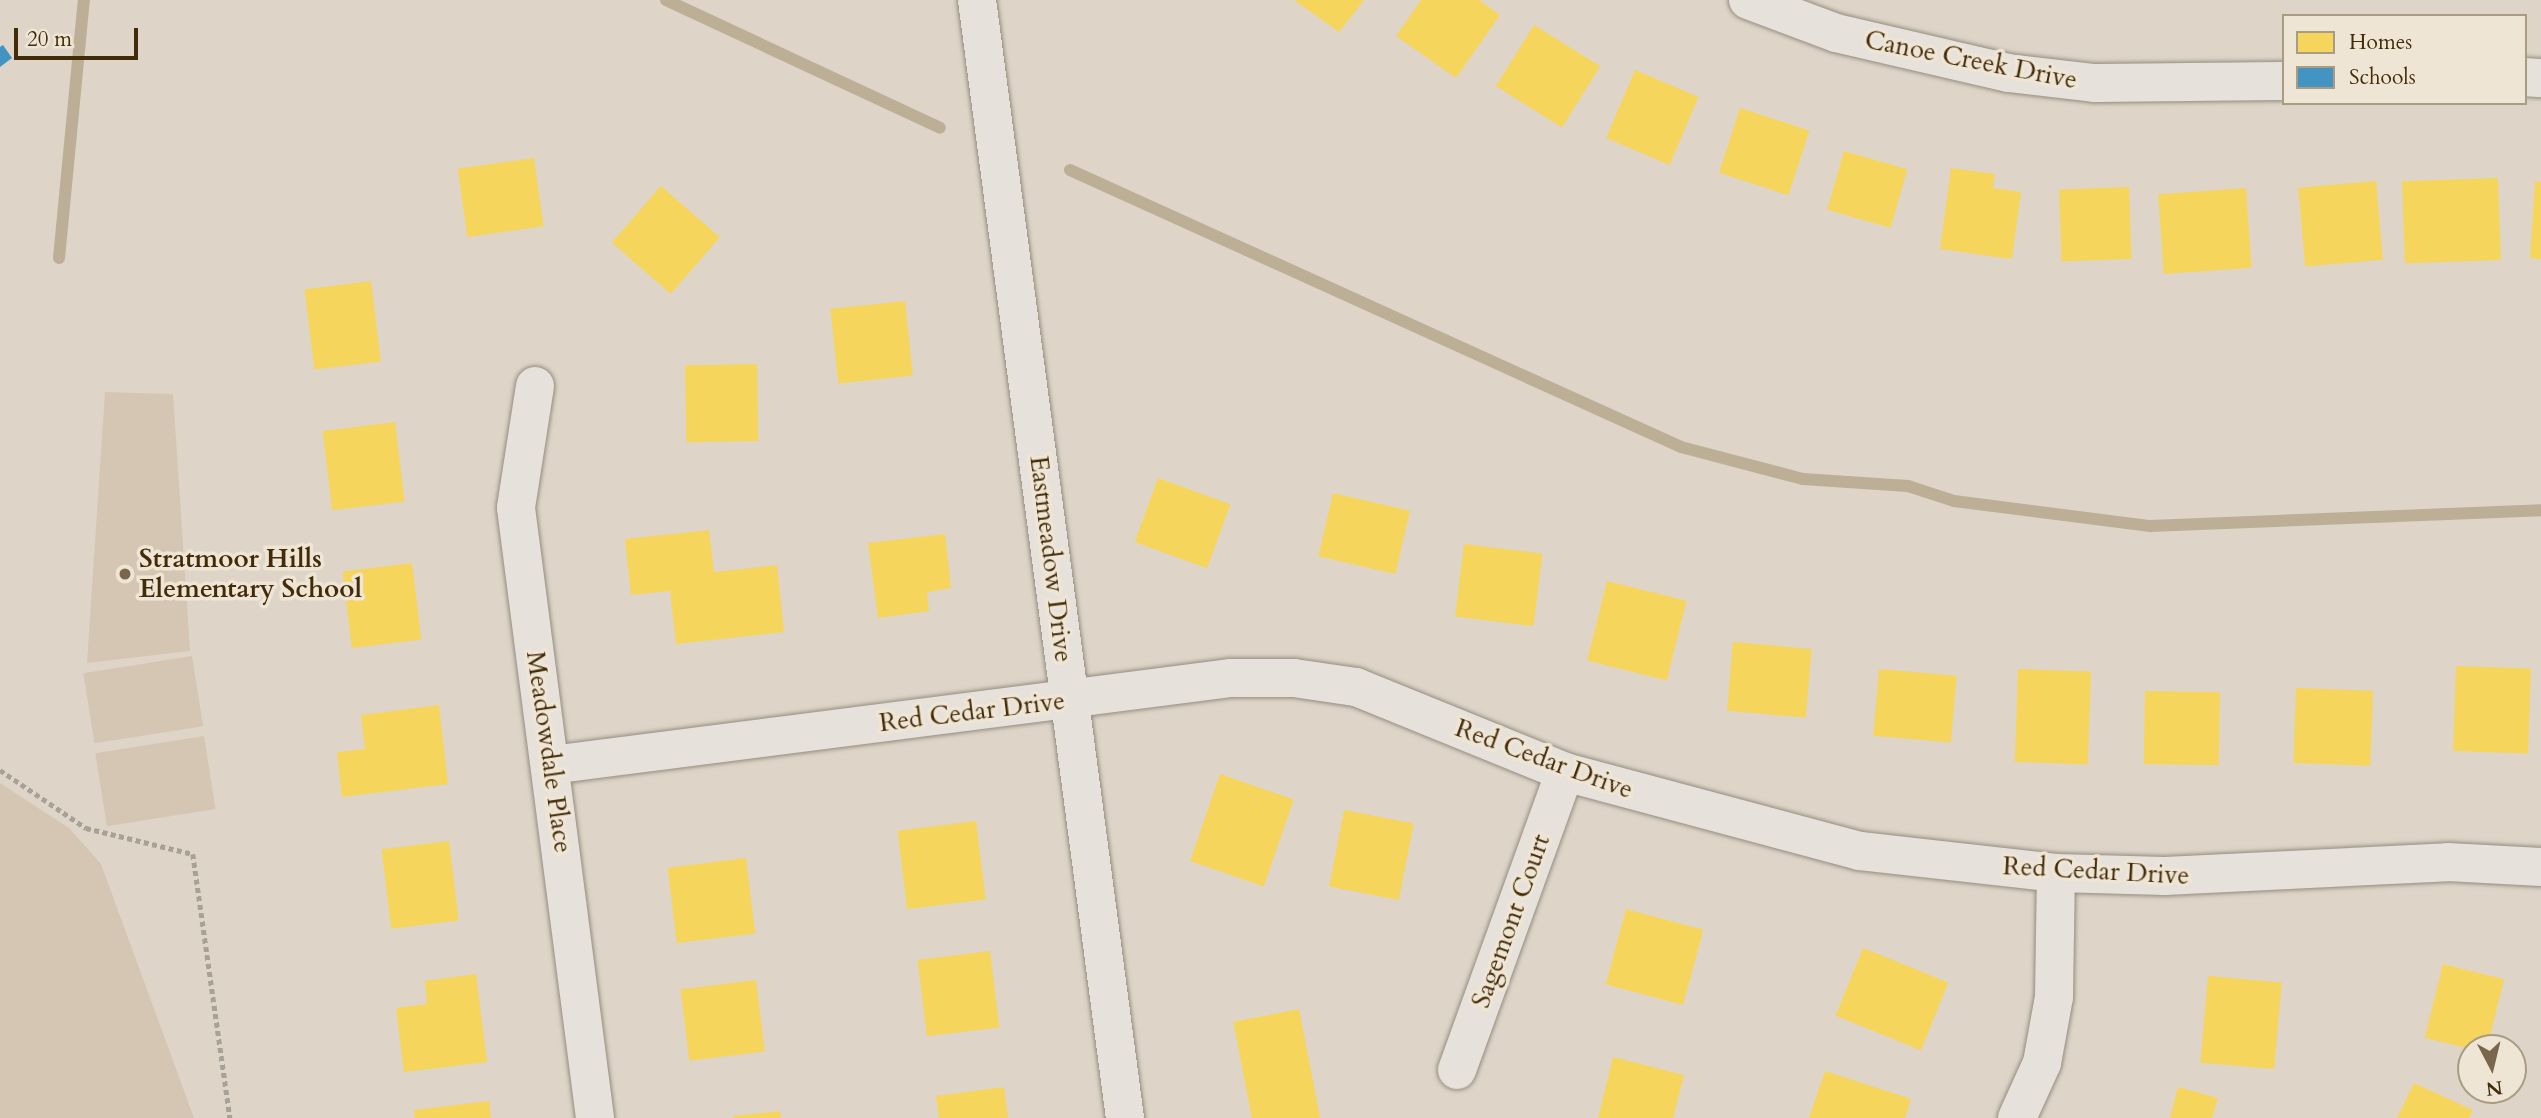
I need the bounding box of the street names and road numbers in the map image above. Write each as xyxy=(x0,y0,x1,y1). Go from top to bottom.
street label: Canoe Creek Drive xyxy=(1862,24,2080,96)
street label: Eastmeadow Drive xyxy=(1023,454,1079,664)
street label: Meadowdale Place xyxy=(519,649,579,855)
street label: Red Cedar Drive xyxy=(877,685,1067,739)
street label: Red Cedar Drive xyxy=(1451,712,1637,806)
street label: Sagemont Court xyxy=(1465,830,1557,1012)
street label: Red Cedar Drive xyxy=(2002,851,2190,891)

